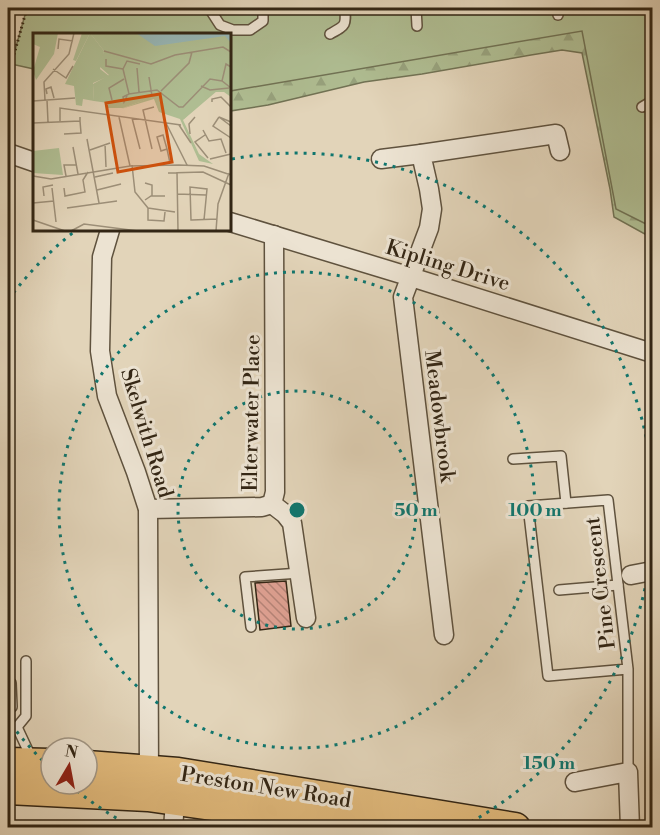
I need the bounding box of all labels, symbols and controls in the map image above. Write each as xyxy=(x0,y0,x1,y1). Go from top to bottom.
inset map xyxy=(33,33,231,231)
street label: Kipling Drive xyxy=(382,235,513,297)
street label: Elterwater Place xyxy=(238,334,266,492)
street label: Meadowbrook xyxy=(418,349,460,485)
street label: Skelwith Road xyxy=(114,365,178,501)
text: 50 m xyxy=(394,499,438,522)
text: 100 m xyxy=(508,499,562,522)
centre of rings xyxy=(287,500,307,520)
street label: Pine Crescent xyxy=(580,515,622,650)
north arrow xyxy=(39,736,99,796)
text: N xyxy=(63,741,80,763)
text: 150 m xyxy=(523,752,576,775)
street label: Preston New Road xyxy=(179,762,353,814)

